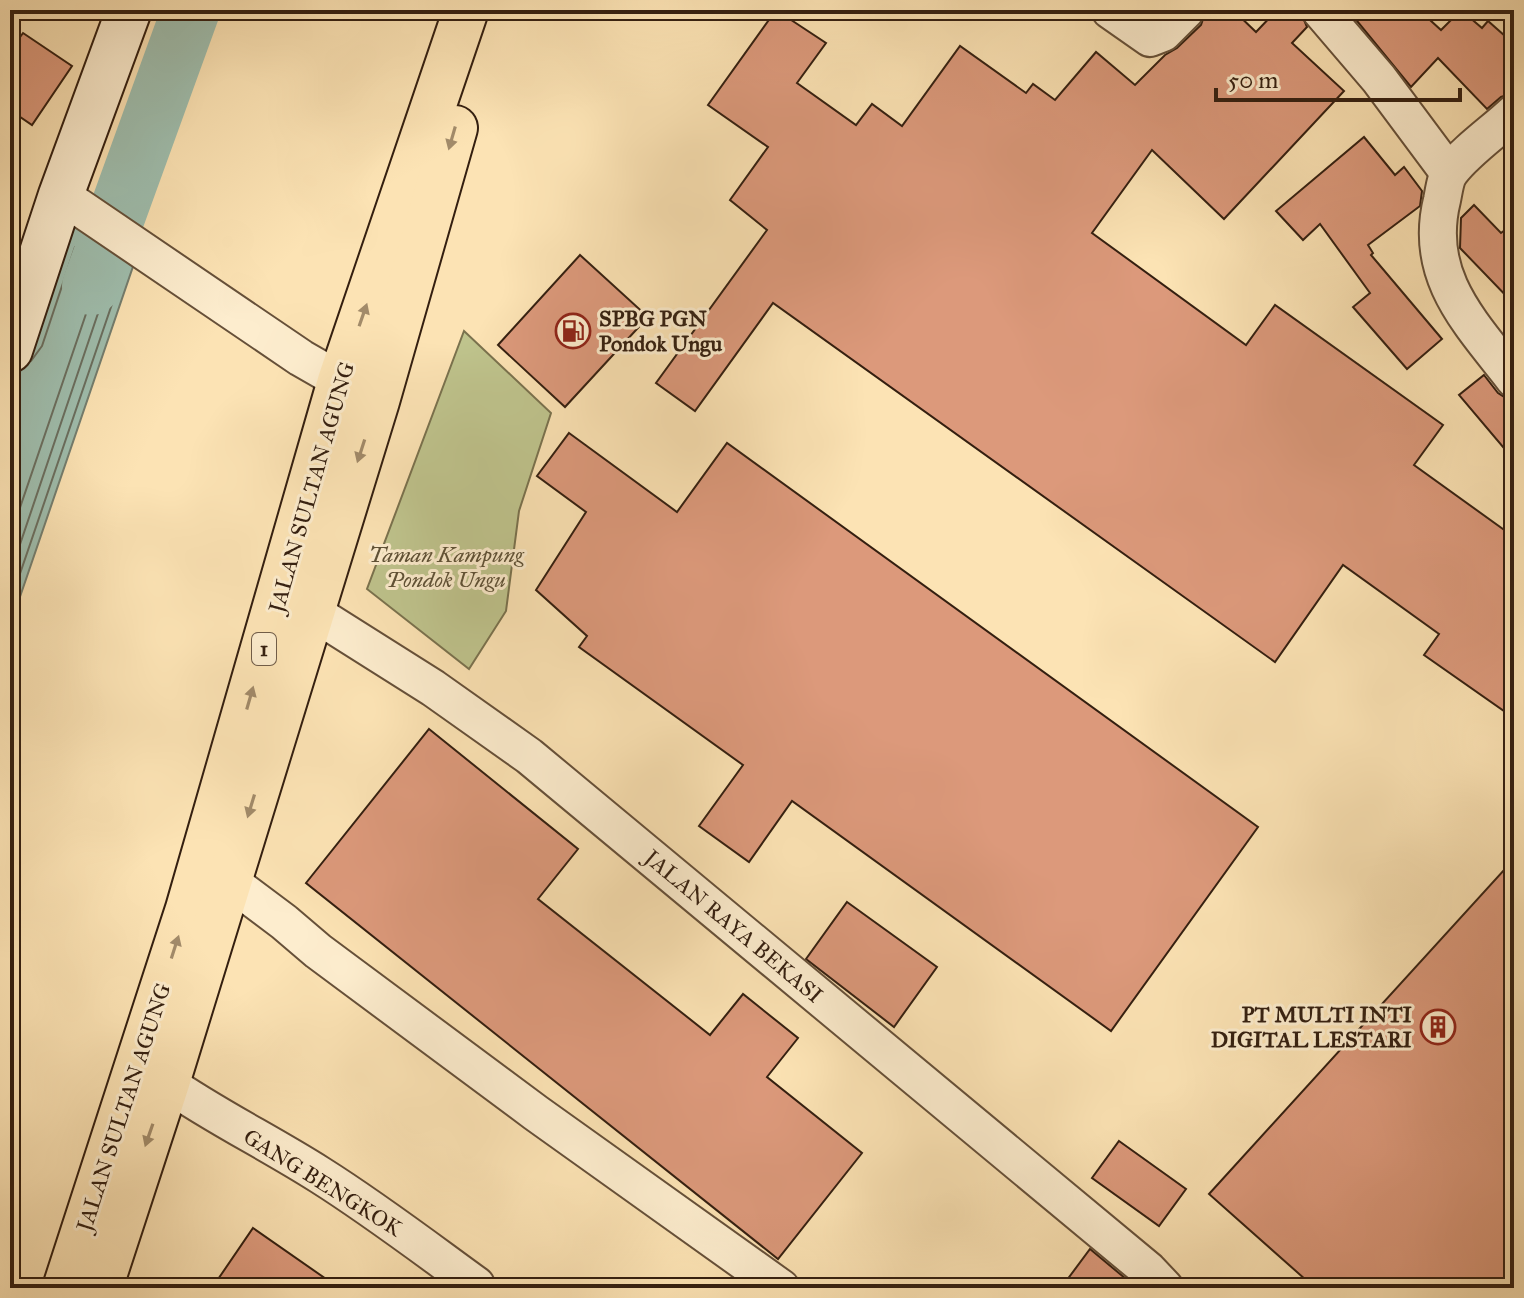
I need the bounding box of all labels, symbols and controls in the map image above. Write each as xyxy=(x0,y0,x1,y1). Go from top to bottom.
scale bar xyxy=(1216,52,1460,102)
text: 50 m xyxy=(1228,65,1278,95)
one-way arrow xyxy=(446,126,458,151)
one-way arrow xyxy=(357,302,369,326)
place label: SPBG PGN Pondok Ungu xyxy=(599,305,723,357)
fuel station icon: SPBG PGN Pondok Ungu xyxy=(554,312,592,350)
street label: JALAN SULTAN AGUNG xyxy=(262,359,360,617)
one-way arrow xyxy=(355,440,367,464)
park label: Taman Kampung Pondok Ungu xyxy=(369,541,525,593)
road number: 1 xyxy=(252,633,276,665)
one-way arrow xyxy=(244,686,257,710)
one-way arrow xyxy=(244,795,257,819)
street label: JALAN RAYA BEKASI xyxy=(638,843,828,1009)
one-way arrow xyxy=(170,935,182,959)
street label: JALAN SULTAN AGUNG xyxy=(70,980,176,1237)
place label: PT MULTI INTI DIGITAL LESTARI xyxy=(1211,1001,1413,1053)
building icon: PT MULTI INTI DIGITAL LESTARI xyxy=(1419,1008,1457,1046)
one-way arrow xyxy=(143,1123,155,1147)
street label: GANG BENGKOK xyxy=(238,1123,408,1243)

